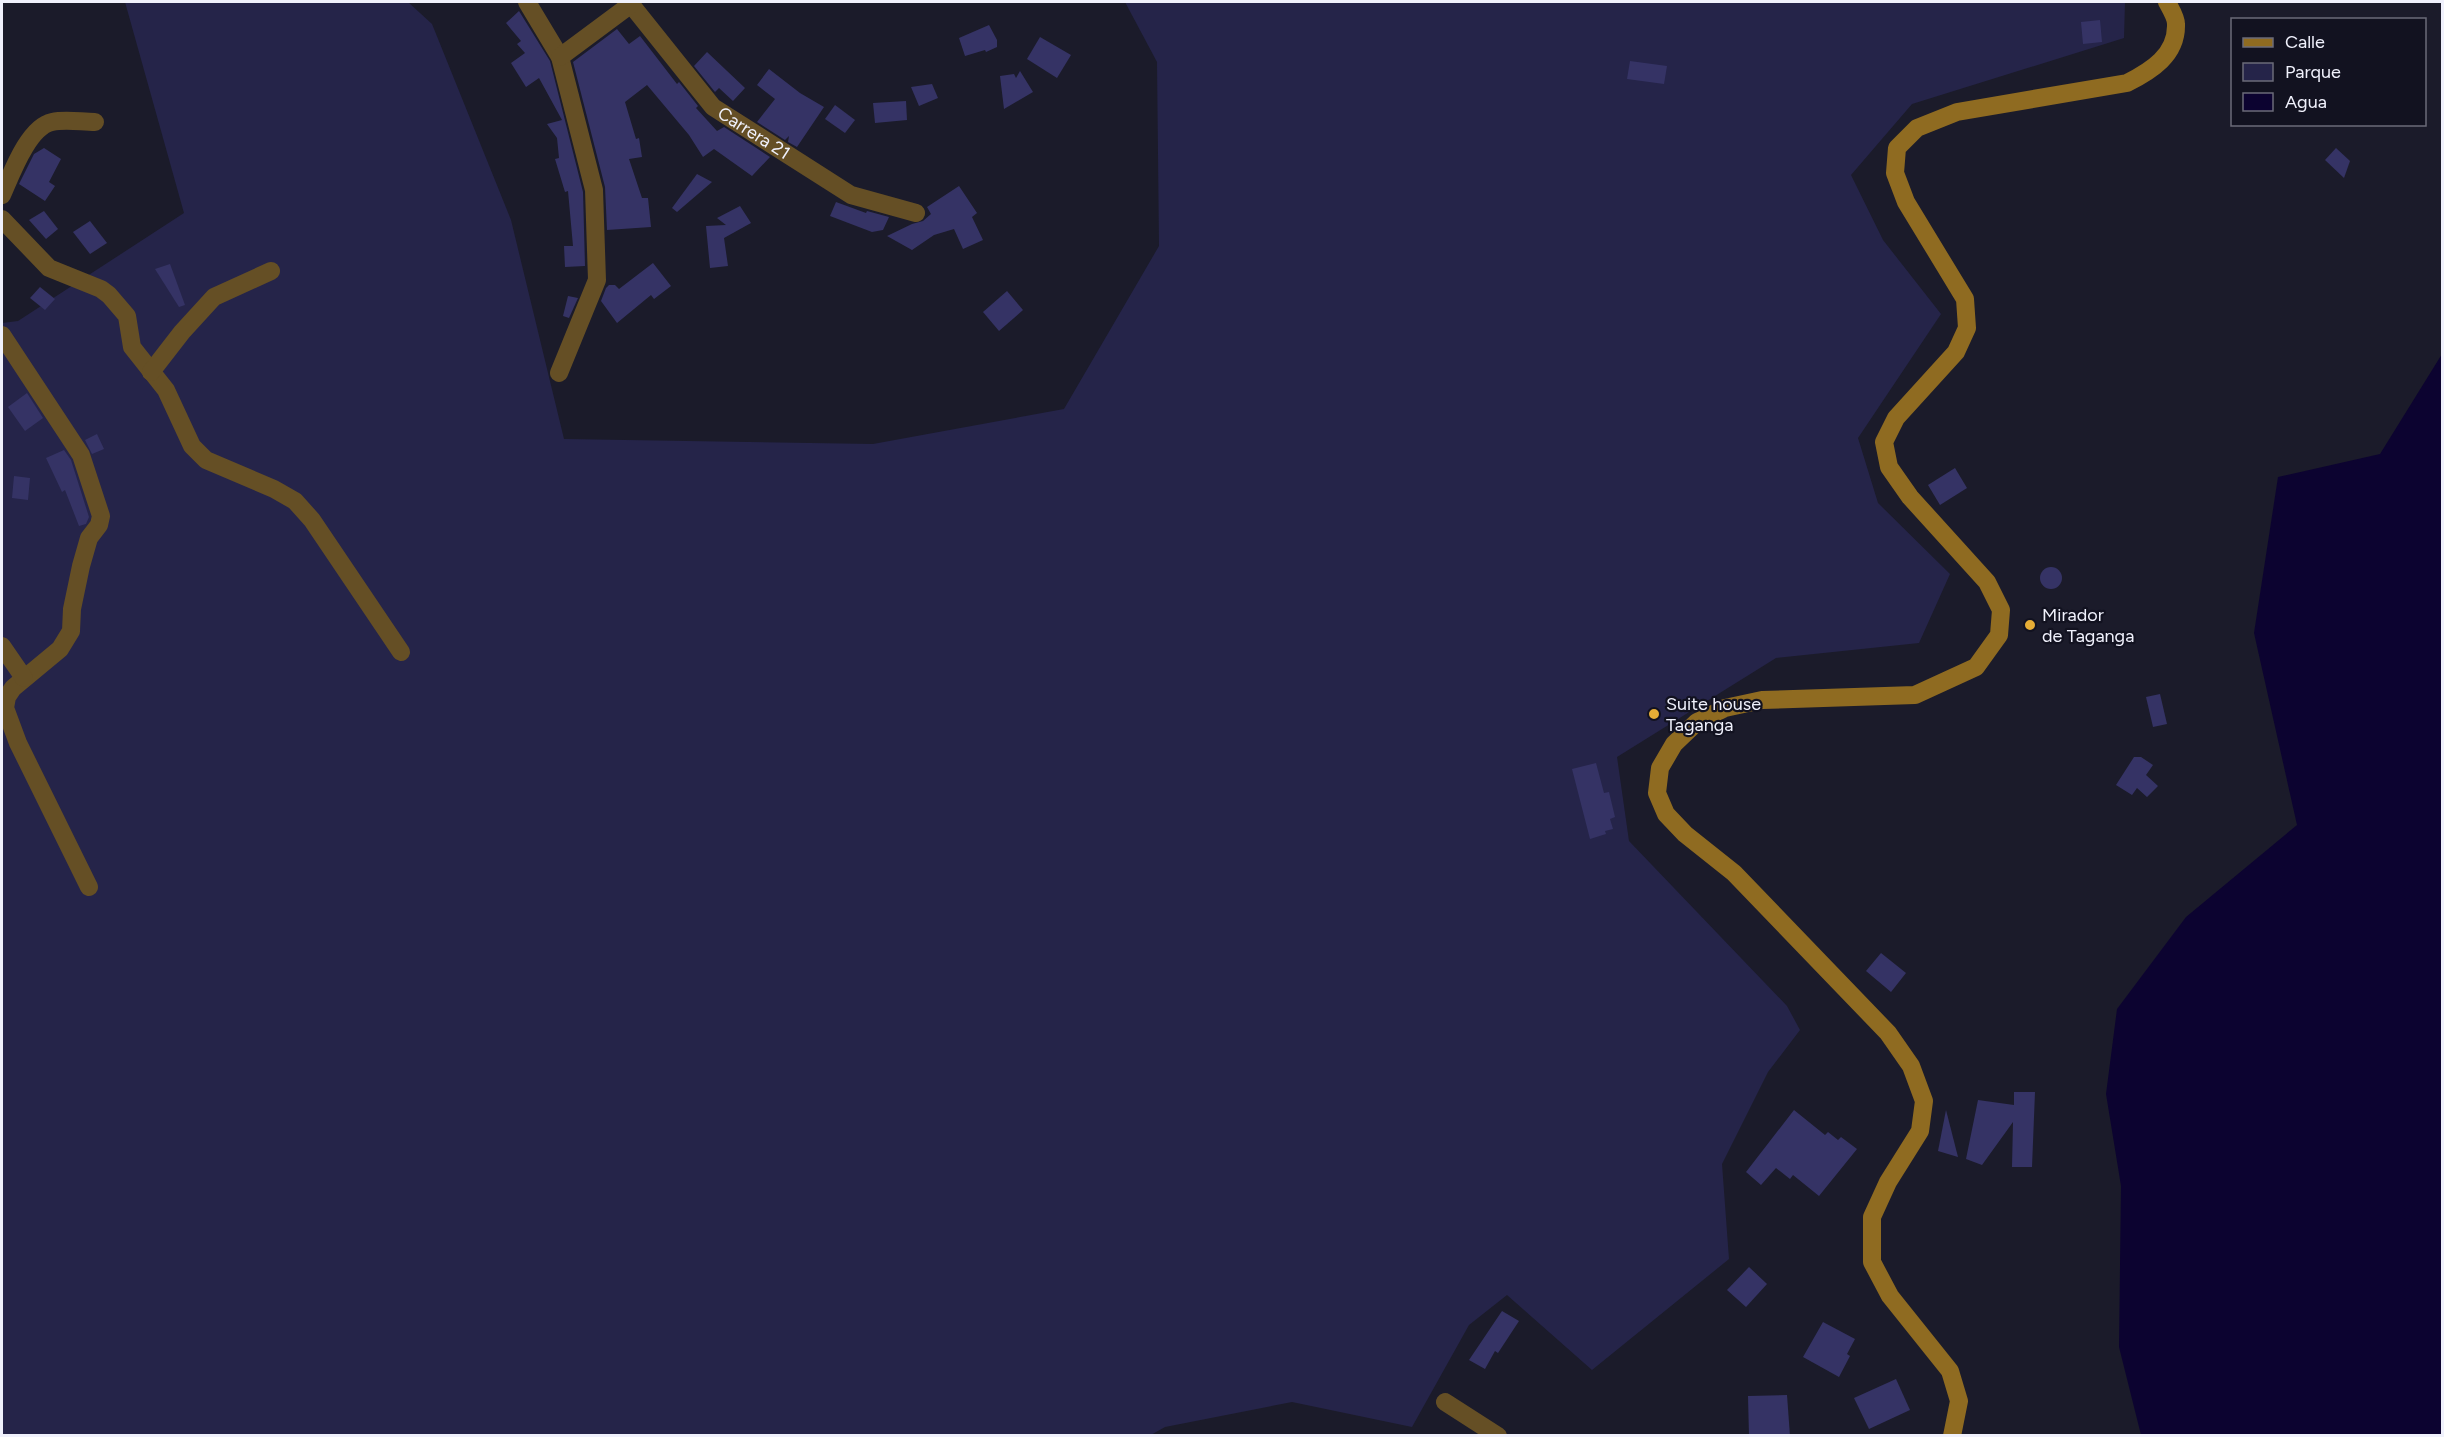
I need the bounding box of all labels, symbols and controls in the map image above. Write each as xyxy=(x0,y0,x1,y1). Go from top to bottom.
legend xyxy=(2231,18,2426,126)
text: Calle xyxy=(2285,31,2325,53)
text: Parque xyxy=(2285,61,2341,83)
text: Agua xyxy=(2285,91,2327,113)
street label: Carrera 21 xyxy=(714,102,794,164)
place label: Mirador de Taganga xyxy=(2042,604,2134,647)
marker: Mirador de Taganga xyxy=(2023,618,2037,632)
place label: Suite house Taganga xyxy=(1666,693,1761,736)
marker: Suite house Taganga xyxy=(1647,707,1661,721)

